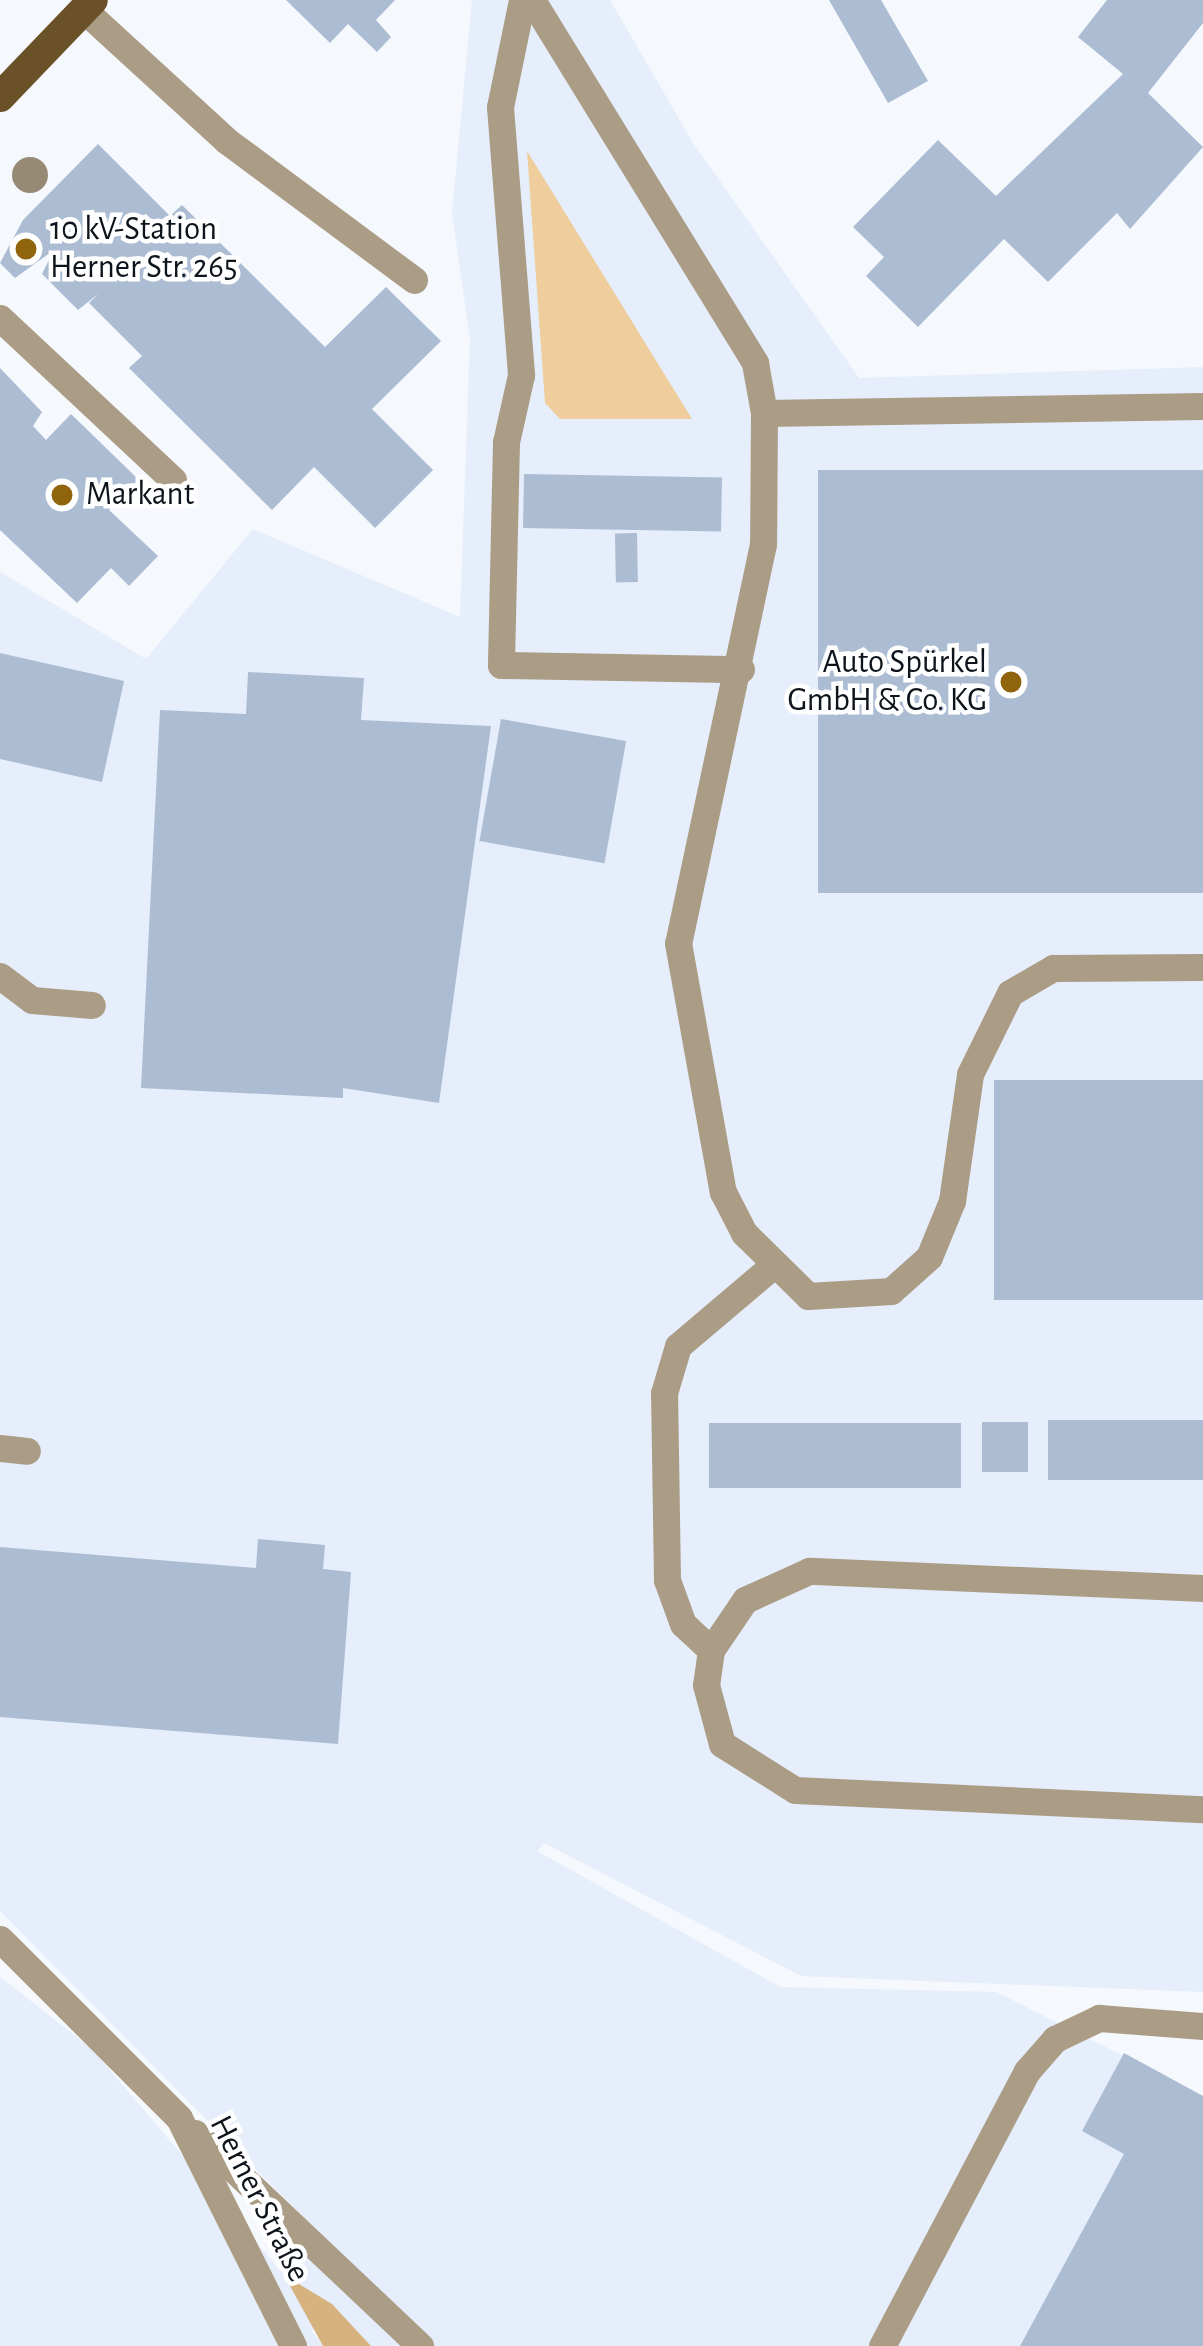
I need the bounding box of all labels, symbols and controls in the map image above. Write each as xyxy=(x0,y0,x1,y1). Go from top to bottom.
place label: 10 kV-Station Herner Str. 265 xyxy=(50,210,237,288)
marker: 10 kV-Station Herner Str. 265 xyxy=(13,236,39,262)
place label: Markant xyxy=(86,475,194,515)
marker: Markant xyxy=(49,482,75,508)
place label: Auto Spürkel GmbH & Co. KG xyxy=(788,643,987,721)
marker: Auto Spürkel GmbH & Co. KG xyxy=(998,669,1024,695)
street label: Herner Straße xyxy=(200,2109,318,2289)

